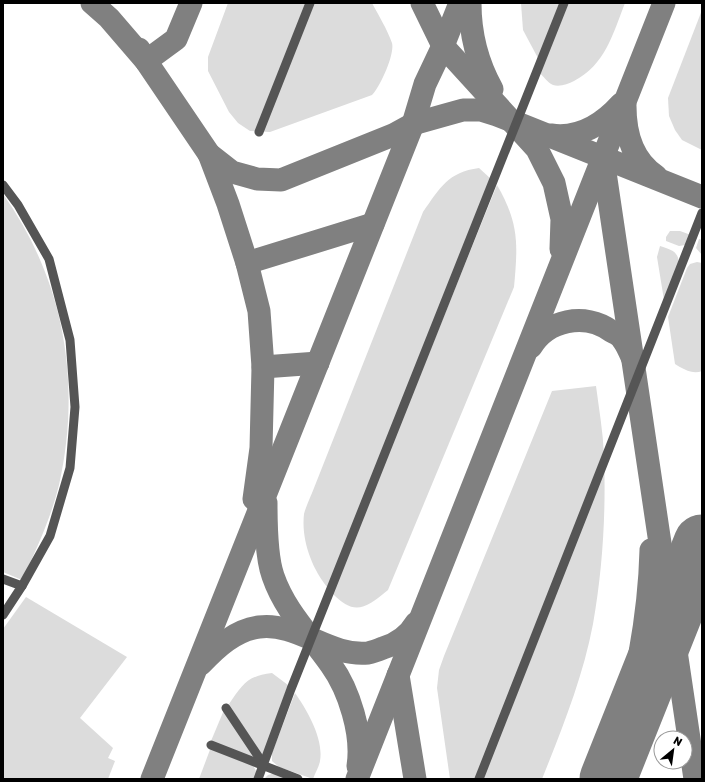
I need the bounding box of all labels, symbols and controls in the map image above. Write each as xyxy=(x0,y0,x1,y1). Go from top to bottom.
north arrow xyxy=(653,730,693,770)
text: N xyxy=(671,734,684,749)

